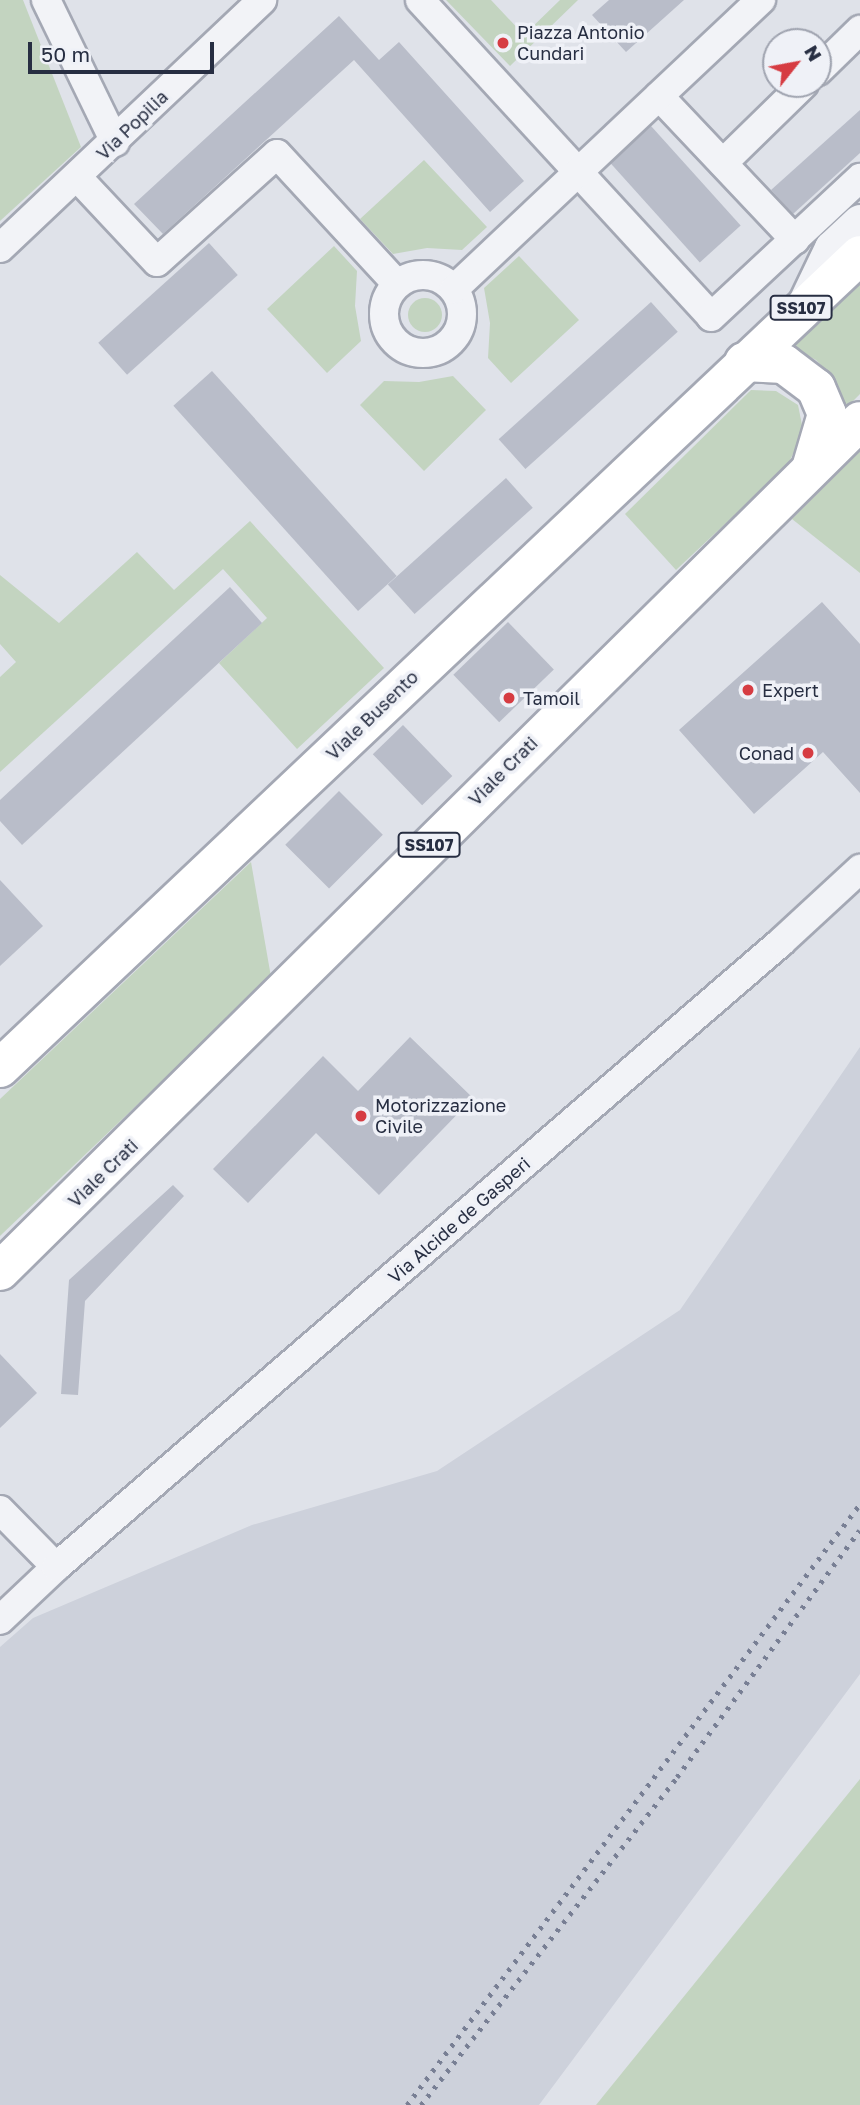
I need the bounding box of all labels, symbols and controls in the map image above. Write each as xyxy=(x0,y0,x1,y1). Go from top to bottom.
place label: Piazza Antonio Cundari xyxy=(517,22,645,64)
scale bar xyxy=(32,28,217,72)
north arrow xyxy=(762,28,832,98)
marker: Piazza Antonio Cundari xyxy=(495,35,511,51)
text: 50 m xyxy=(41,41,90,67)
text: N xyxy=(800,41,827,65)
street label: Via Popilia xyxy=(92,86,172,164)
road number: SS107 xyxy=(770,296,832,320)
street label: Viale Busento xyxy=(322,666,422,764)
place label: Expert xyxy=(762,679,819,701)
marker: Expert xyxy=(740,682,756,698)
place label: Tamoil xyxy=(523,687,580,709)
marker: Tamoil xyxy=(501,690,517,706)
street label: Viale Crati xyxy=(464,732,542,810)
place label: Conad xyxy=(739,742,794,764)
marker: Conad xyxy=(800,745,816,761)
road number: SS107 xyxy=(398,832,460,858)
place label: Motorizzazione Civile xyxy=(375,1095,506,1138)
marker: Motorizzazione Civile xyxy=(353,1108,369,1124)
street label: Viale Crati xyxy=(64,1134,142,1212)
street label: Via Alcide de Gasperi xyxy=(384,1152,534,1288)

